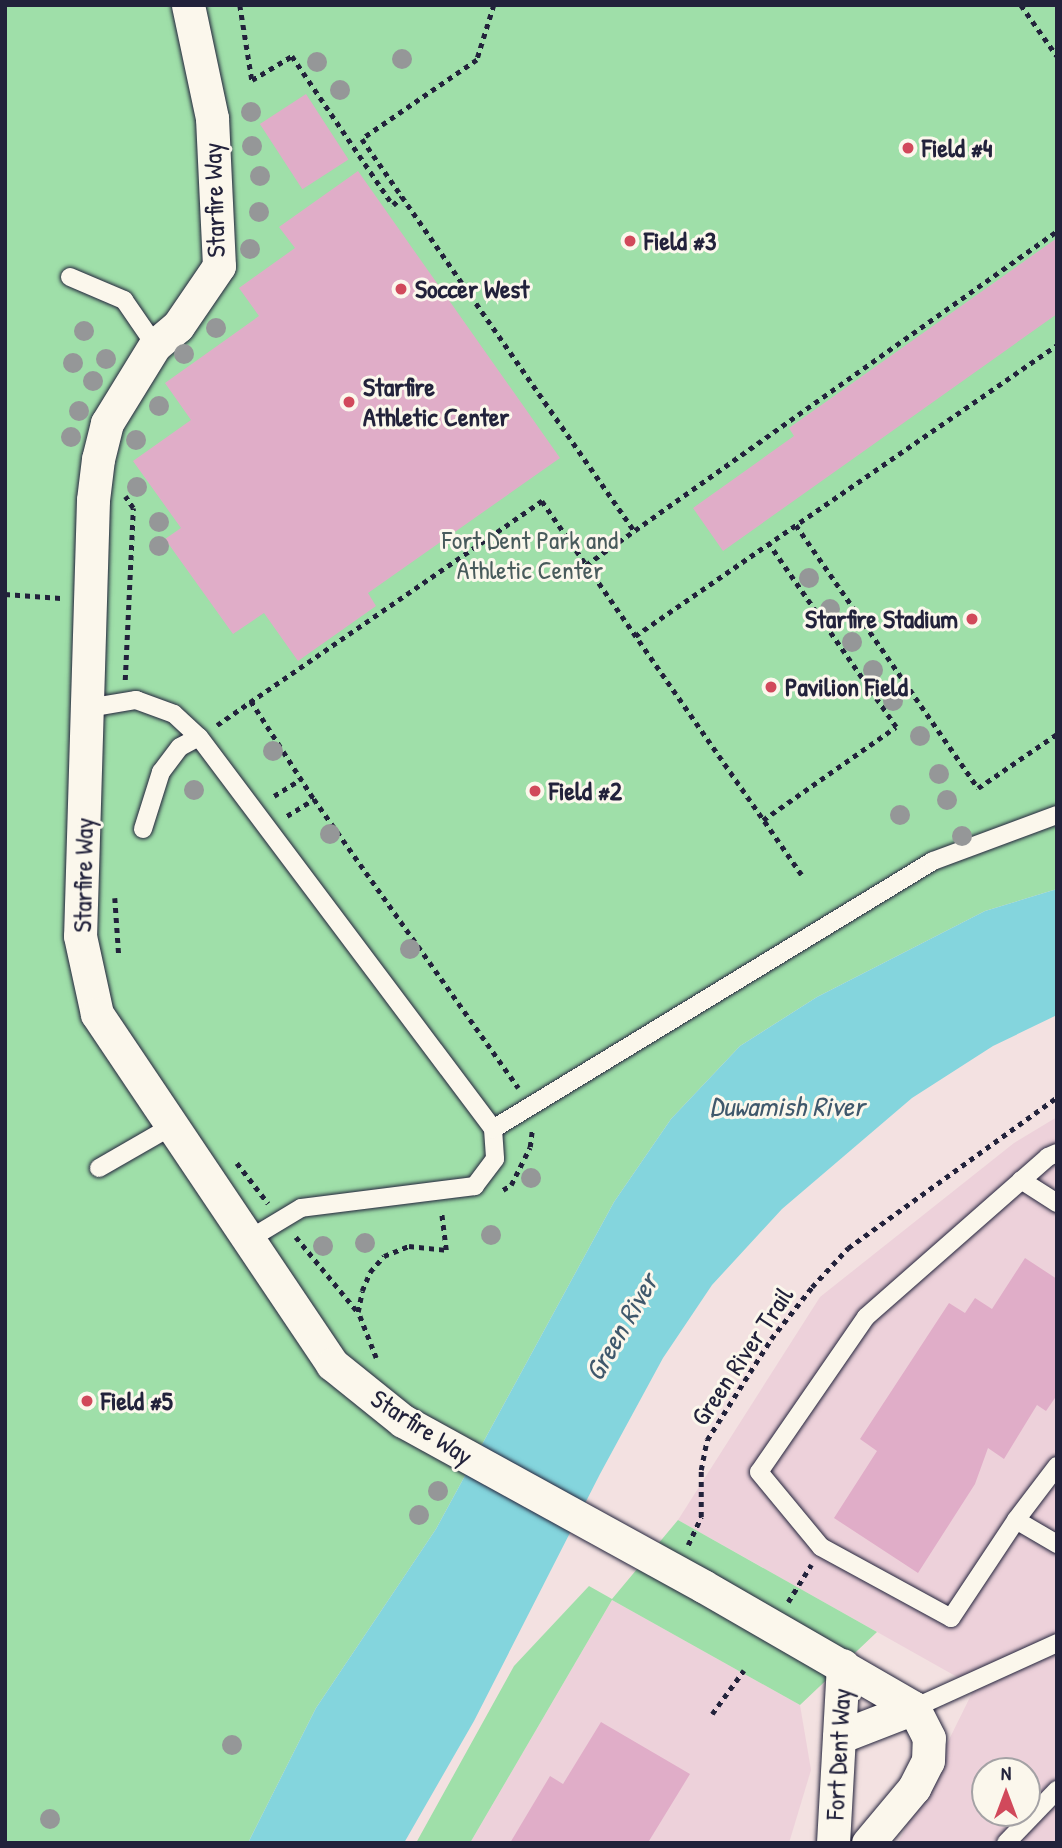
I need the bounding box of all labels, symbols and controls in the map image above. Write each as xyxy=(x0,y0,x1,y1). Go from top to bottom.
place label: Field #4 xyxy=(922,132,993,164)
marker: Field #4 xyxy=(900,140,916,156)
street label: Starfire Way xyxy=(196,142,232,258)
place label: Field #3 xyxy=(644,225,716,257)
marker: Field #3 xyxy=(622,233,638,249)
place label: Soccer West xyxy=(415,273,529,305)
marker: Soccer West xyxy=(393,281,409,297)
place label: Starfire Athletic Center xyxy=(363,371,509,432)
marker: Starfire Athletic Center xyxy=(341,394,357,410)
park label: Fort Dent Park and Athletic Center xyxy=(442,524,618,586)
place label: Starfire Stadium xyxy=(805,603,958,635)
marker: Starfire Stadium xyxy=(964,611,980,627)
place label: Pavilion Field xyxy=(785,671,908,703)
marker: Pavilion Field xyxy=(763,679,779,695)
place label: Field #2 xyxy=(549,775,622,807)
marker: Field #2 xyxy=(527,783,543,799)
street label: Starfire Way xyxy=(66,817,100,933)
water label: Duwamish River xyxy=(710,1089,864,1123)
water label: Green River xyxy=(577,1268,665,1386)
street label: Green River Trail xyxy=(684,1281,800,1431)
street label: Starfire Way xyxy=(365,1383,479,1471)
place label: Field #5 xyxy=(101,1385,173,1417)
marker: Field #5 xyxy=(79,1393,95,1409)
street label: Fort Dent Way xyxy=(819,1687,857,1821)
north arrow xyxy=(971,1757,1041,1827)
text: N xyxy=(1001,1760,1011,1786)

